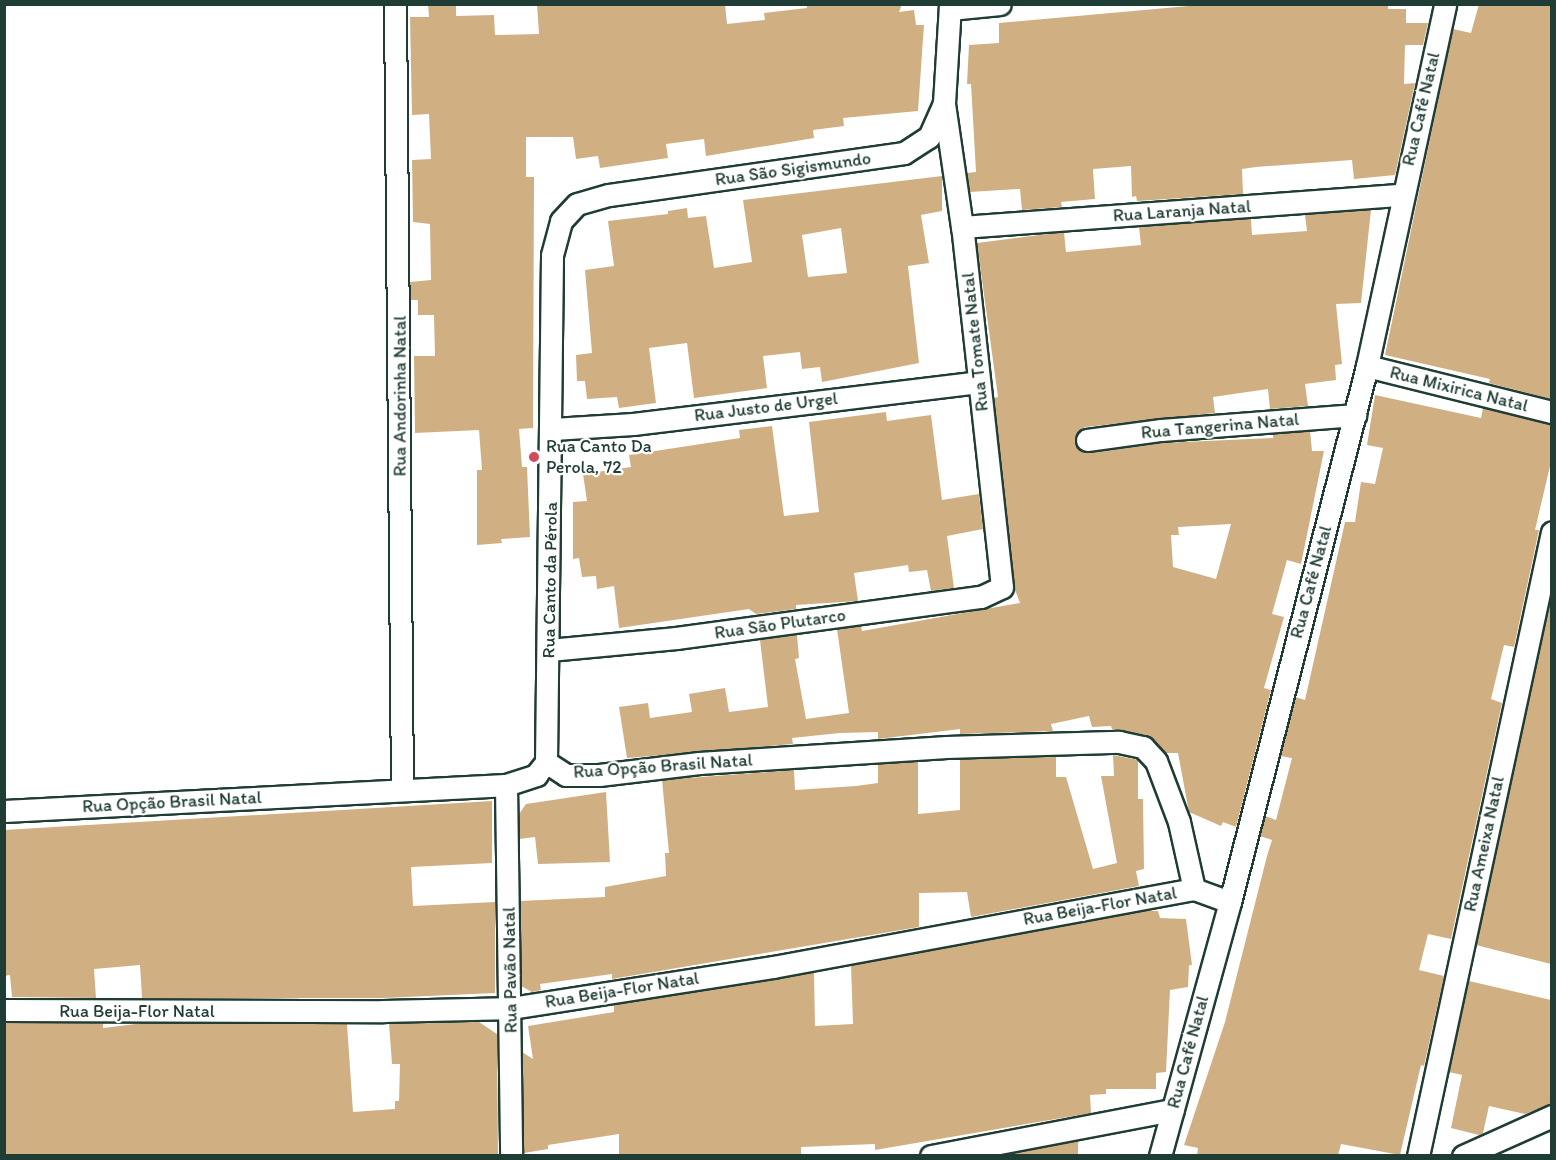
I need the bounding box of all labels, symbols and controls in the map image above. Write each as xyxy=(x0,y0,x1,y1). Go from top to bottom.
street label: Rua Café Natal xyxy=(1397,50,1445,168)
street label: Rua São Sigismundo xyxy=(714,147,872,191)
street label: Rua Laranja Natal xyxy=(1113,195,1251,227)
street label: Rua Tomate Natal xyxy=(957,273,993,411)
street label: Rua Andorinha Natal xyxy=(389,316,411,476)
street label: Rua Mixirica Natal xyxy=(1388,361,1530,417)
street label: Rua Justo de Urgel xyxy=(693,387,839,427)
street label: Rua Tangerina Natal xyxy=(1141,408,1299,444)
place label: Rua Canto Da Perola, 72 xyxy=(546,436,652,478)
marker: Rua Canto Da Perola, 72 xyxy=(527,450,541,464)
street label: Rua Canto da Pérola xyxy=(538,501,562,659)
street label: Rua Café Natal xyxy=(1286,523,1336,641)
street label: Rua São Plutarco xyxy=(713,604,847,644)
street label: Rua Opção Brasil Natal xyxy=(573,749,753,783)
street label: Rua Ameixa Natal xyxy=(1459,774,1509,914)
street label: Rua Opção Brasil Natal xyxy=(82,787,262,817)
street label: Rua Beija-Flor Natal xyxy=(1021,882,1179,930)
street label: Rua Pavão Natal xyxy=(498,907,522,1033)
street label: Rua Beija-Flor Natal xyxy=(543,967,701,1013)
street label: Rua Café Natal xyxy=(1163,993,1213,1111)
street label: Rua Beija-Flor Natal xyxy=(59,1000,215,1022)

